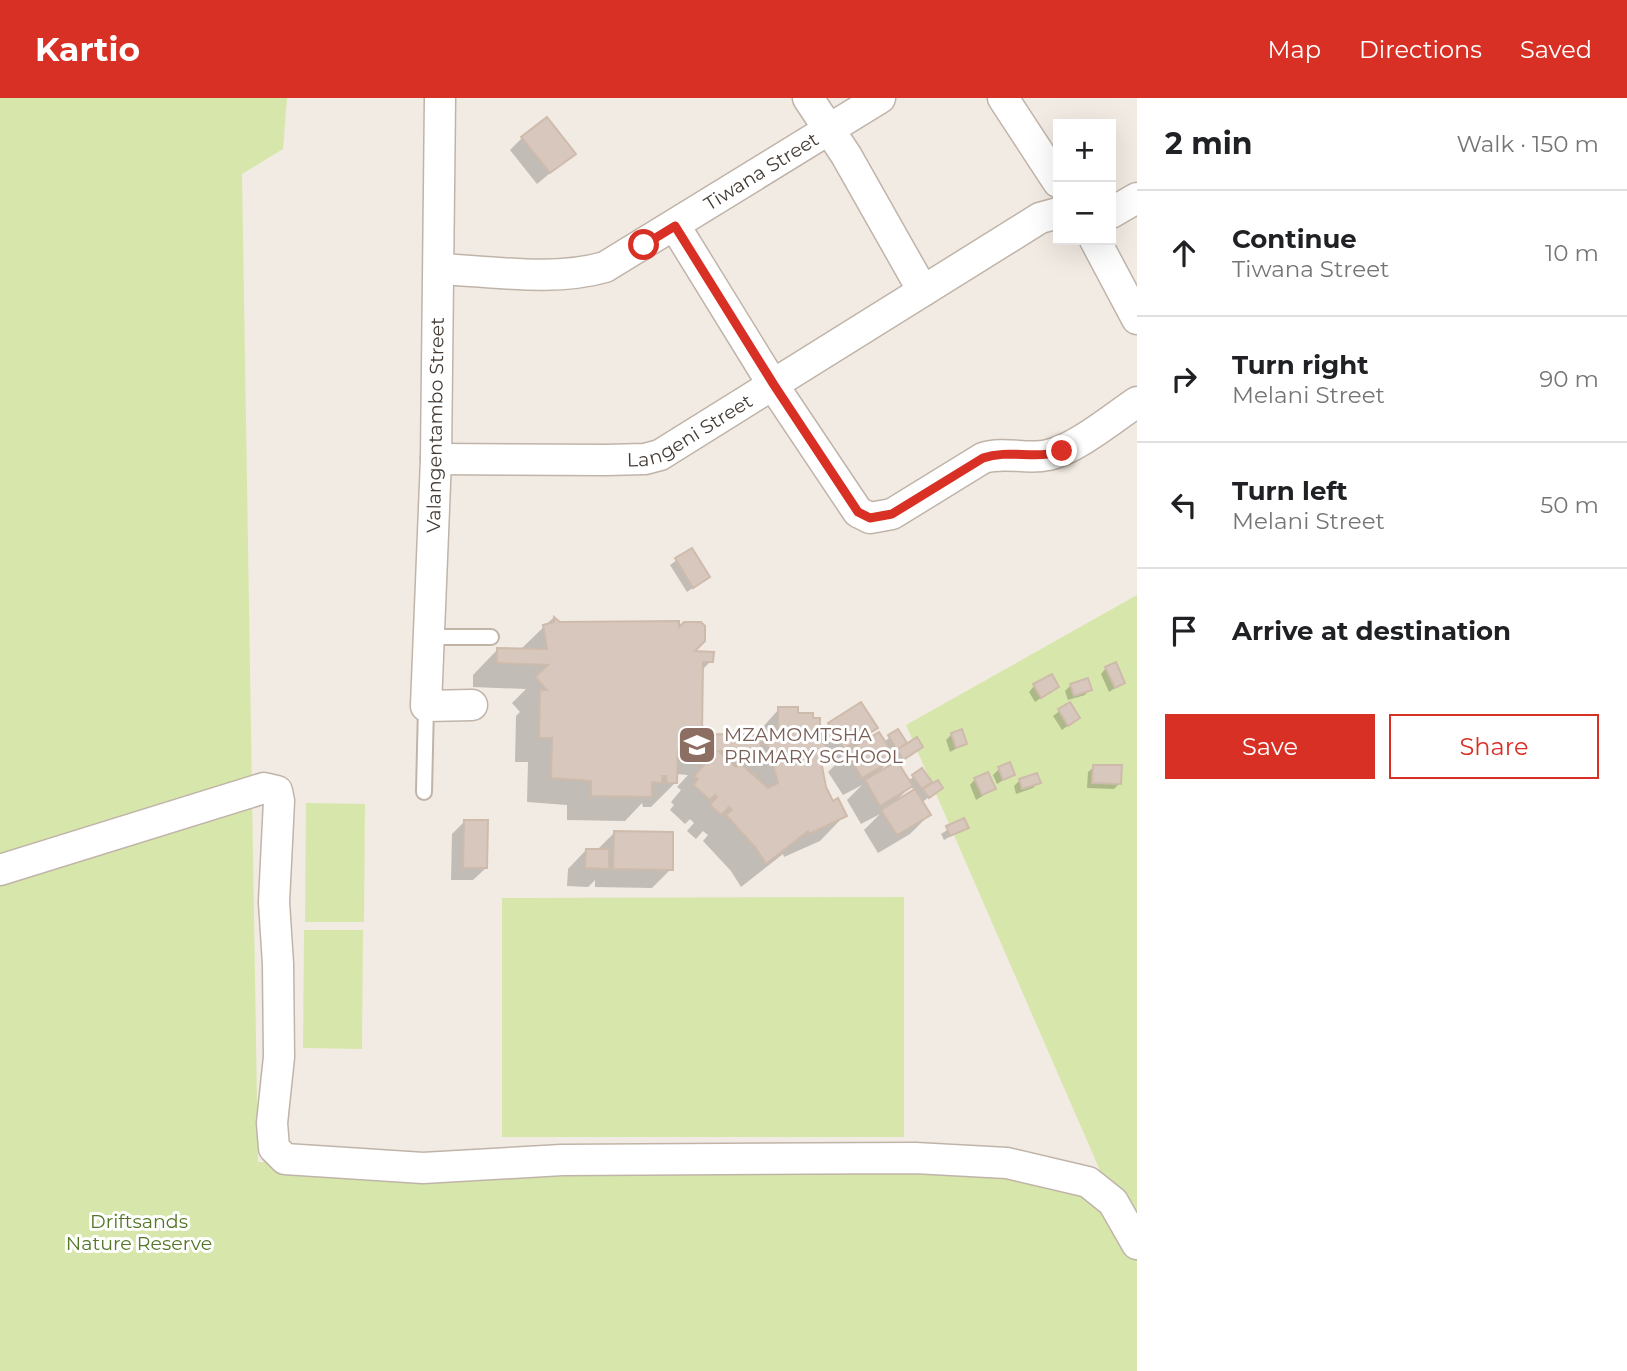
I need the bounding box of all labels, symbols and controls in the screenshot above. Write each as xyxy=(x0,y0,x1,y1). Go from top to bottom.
text: Kartio xyxy=(35,29,140,69)
text: Map xyxy=(1268,35,1321,64)
text: Directions xyxy=(1359,35,1482,64)
text: Saved xyxy=(1520,35,1592,64)
map controls xyxy=(1053,119,1116,245)
button: + xyxy=(1053,119,1116,182)
text: 2 min xyxy=(1165,125,1252,162)
street label: Tiwana Street xyxy=(700,128,823,215)
text: Walk · 150 m xyxy=(1456,130,1599,158)
button: − xyxy=(1053,182,1116,245)
text: Continue xyxy=(1232,223,1357,255)
route start xyxy=(628,229,659,260)
icon: ahead xyxy=(1165,234,1203,272)
text: 10 m xyxy=(1545,239,1599,267)
text: Tiwana Street xyxy=(1232,255,1389,283)
street label: Valangentambo Street xyxy=(422,317,449,533)
text: Turn right xyxy=(1232,349,1368,381)
icon: right xyxy=(1165,360,1203,398)
text: 90 m xyxy=(1539,365,1599,393)
text: Melani Street xyxy=(1232,381,1385,409)
street label: Langeni Street xyxy=(627,389,757,471)
route end xyxy=(1046,435,1077,466)
text: Turn left xyxy=(1232,475,1348,507)
icon: left xyxy=(1165,486,1203,524)
text: 50 m xyxy=(1540,491,1599,519)
text: Melani Street xyxy=(1232,507,1385,535)
icon: arrive xyxy=(1165,612,1203,650)
text: Arrive at destination xyxy=(1232,615,1511,647)
button: Save xyxy=(1165,714,1375,779)
button: Share xyxy=(1389,714,1599,779)
place label: MZAMOMTSHA PRIMARY SCHOOL xyxy=(724,723,904,768)
school or university icon: MZAMOMTSHA PRIMARY SCHOOL xyxy=(676,724,718,766)
park label: Driftsands Nature Reserve xyxy=(66,1210,212,1255)

